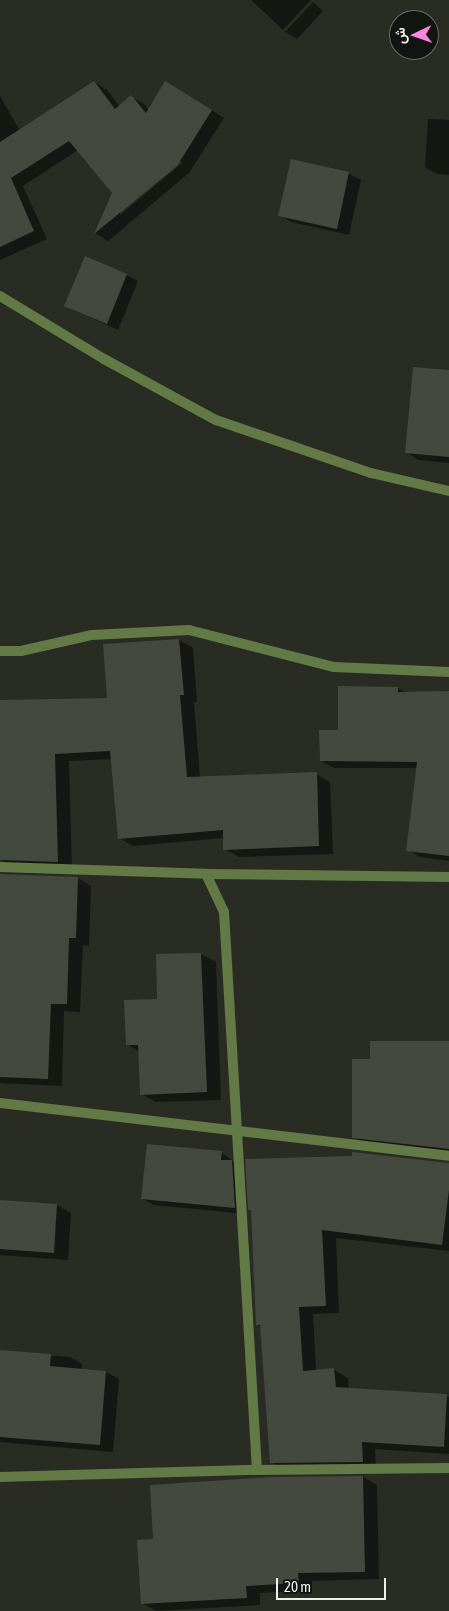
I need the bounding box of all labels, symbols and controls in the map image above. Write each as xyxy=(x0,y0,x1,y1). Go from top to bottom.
north arrow xyxy=(389,10,439,60)
text: ش xyxy=(392,27,408,45)
scale bar xyxy=(279,1568,389,1600)
text: 20 m xyxy=(284,1578,311,1595)

